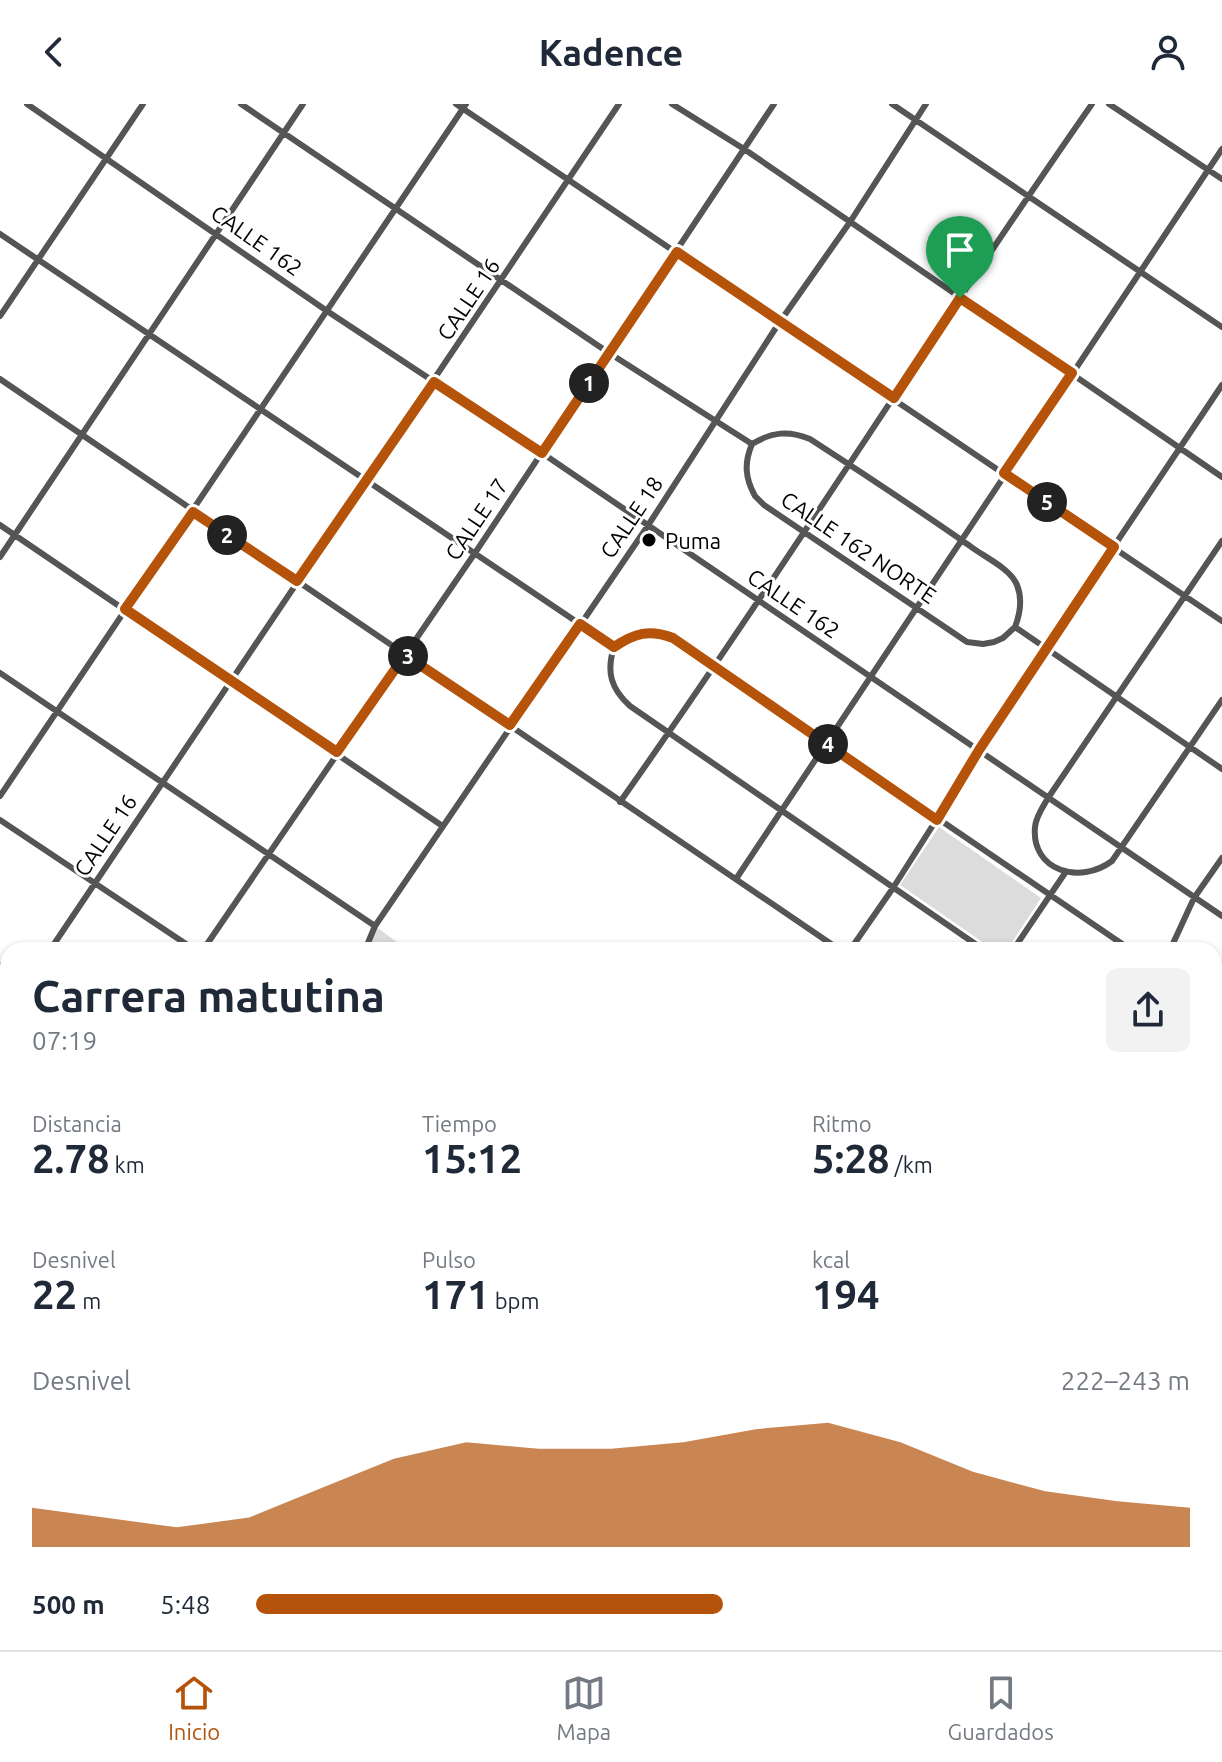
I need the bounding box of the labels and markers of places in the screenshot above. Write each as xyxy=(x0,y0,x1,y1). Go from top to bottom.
pin xyxy=(926,216,994,298)
pin: 1 xyxy=(569,363,609,403)
pin: 5 xyxy=(1027,482,1067,522)
pin: 2 xyxy=(207,515,247,555)
place label: Puma xyxy=(665,528,721,553)
marker: Puma xyxy=(640,531,658,549)
pin: 3 xyxy=(388,636,428,676)
pin: 4 xyxy=(808,724,848,764)

